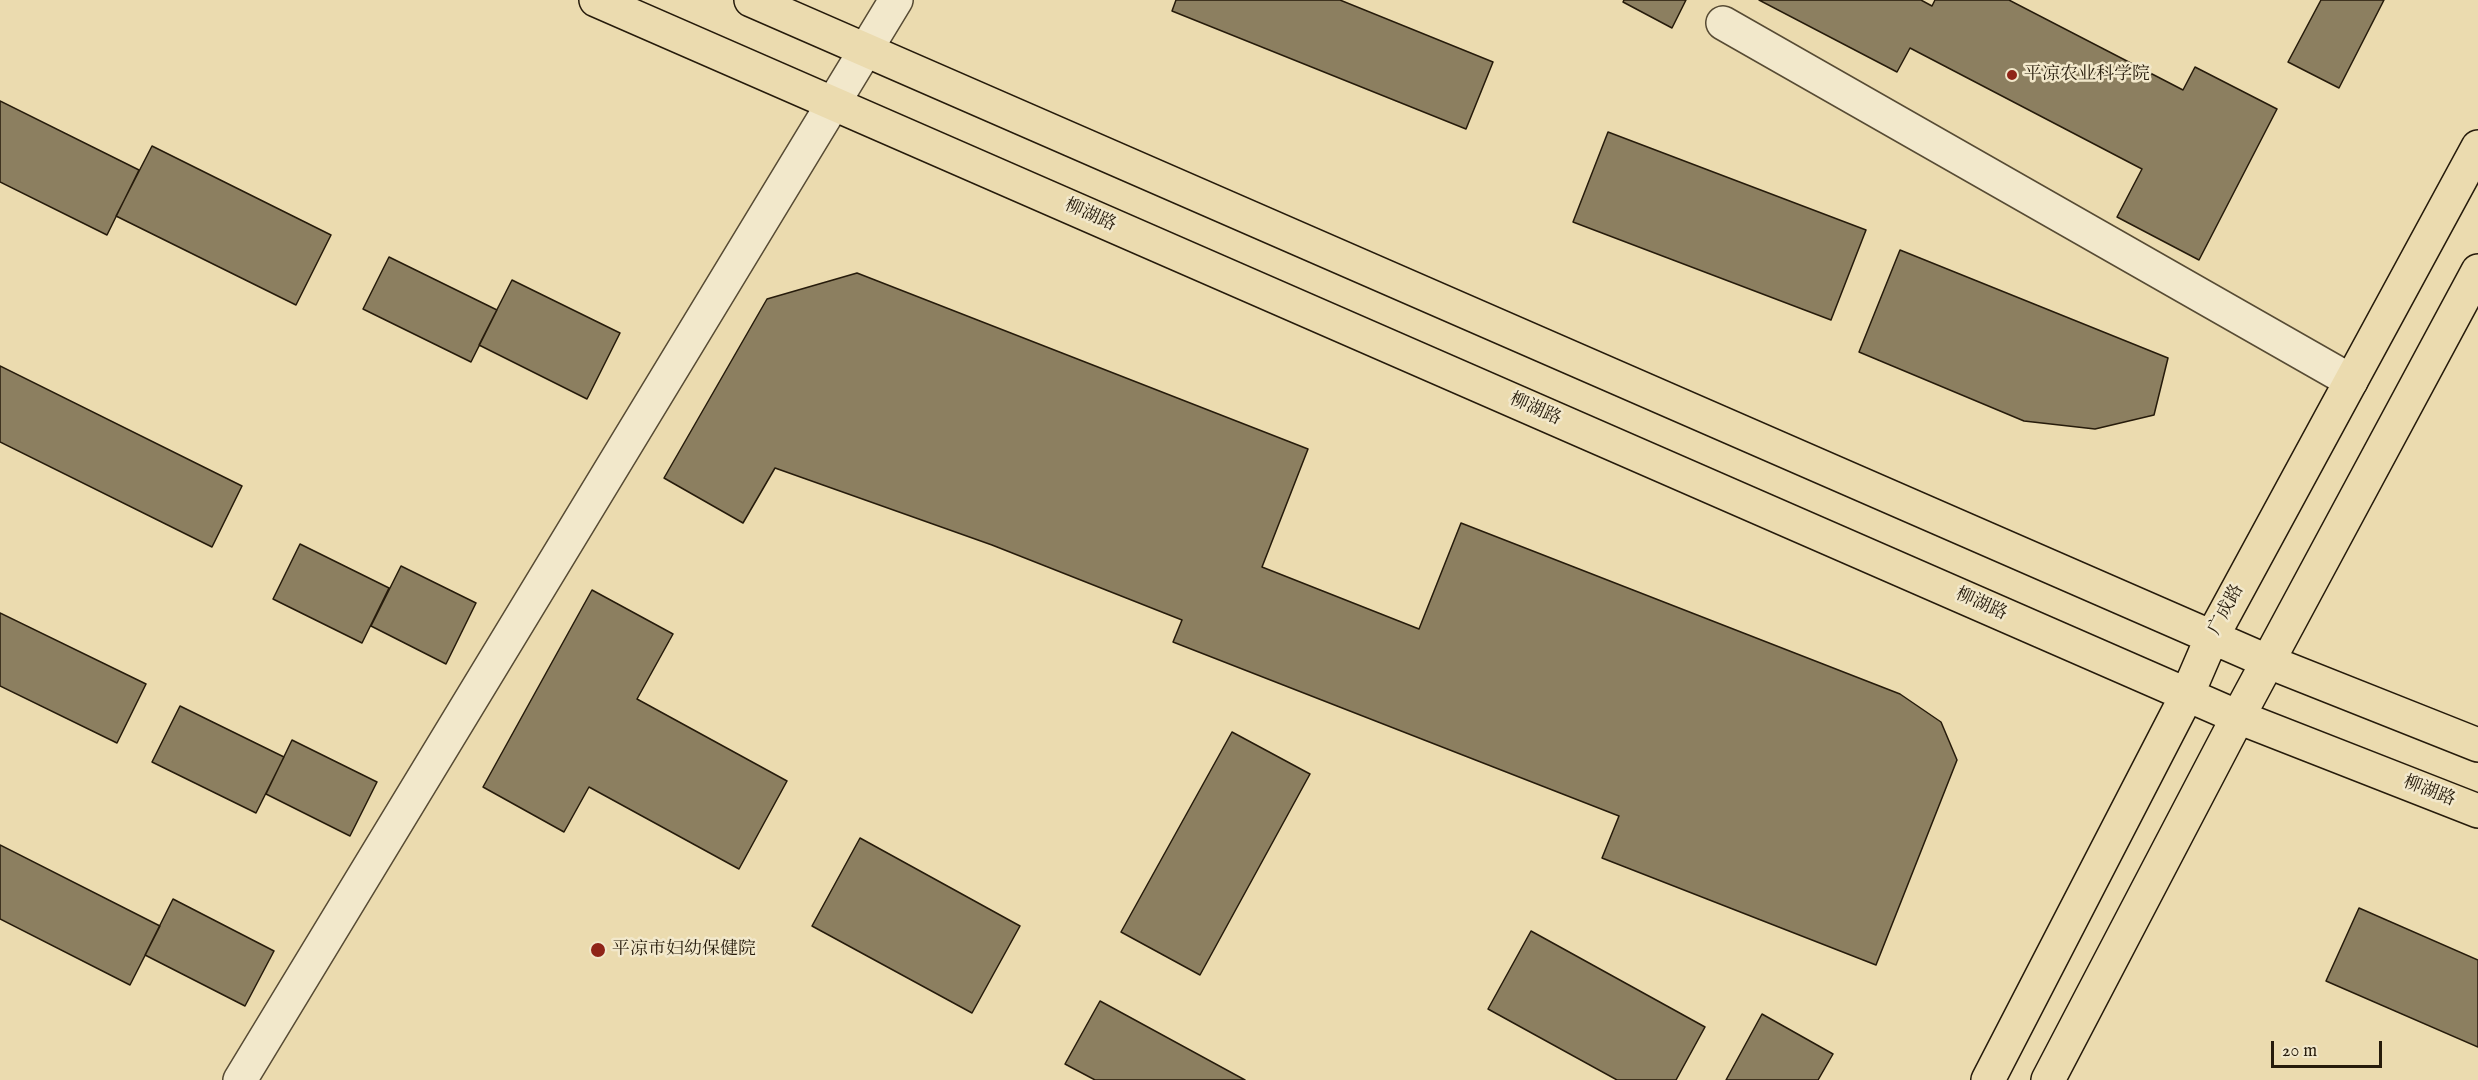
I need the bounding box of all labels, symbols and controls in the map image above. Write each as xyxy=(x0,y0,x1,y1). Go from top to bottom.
place label: 平凉农业科学院 xyxy=(2024,64,2150,86)
marker: 平凉农业科学院 xyxy=(2005,68,2019,82)
street label: 柳湖路 xyxy=(1061,195,1119,237)
street label: 柳湖路 xyxy=(1506,389,1564,431)
street label: 广成路 xyxy=(2205,581,2249,639)
street label: 柳湖路 xyxy=(1952,584,2010,626)
street label: 柳湖路 xyxy=(2400,772,2458,812)
place label: 平凉市妇幼保健院 xyxy=(612,939,756,961)
marker: 平凉市妇幼保健院 xyxy=(589,941,607,959)
scale bar xyxy=(2274,1029,2385,1067)
text: 20 m xyxy=(2282,1040,2317,1063)

